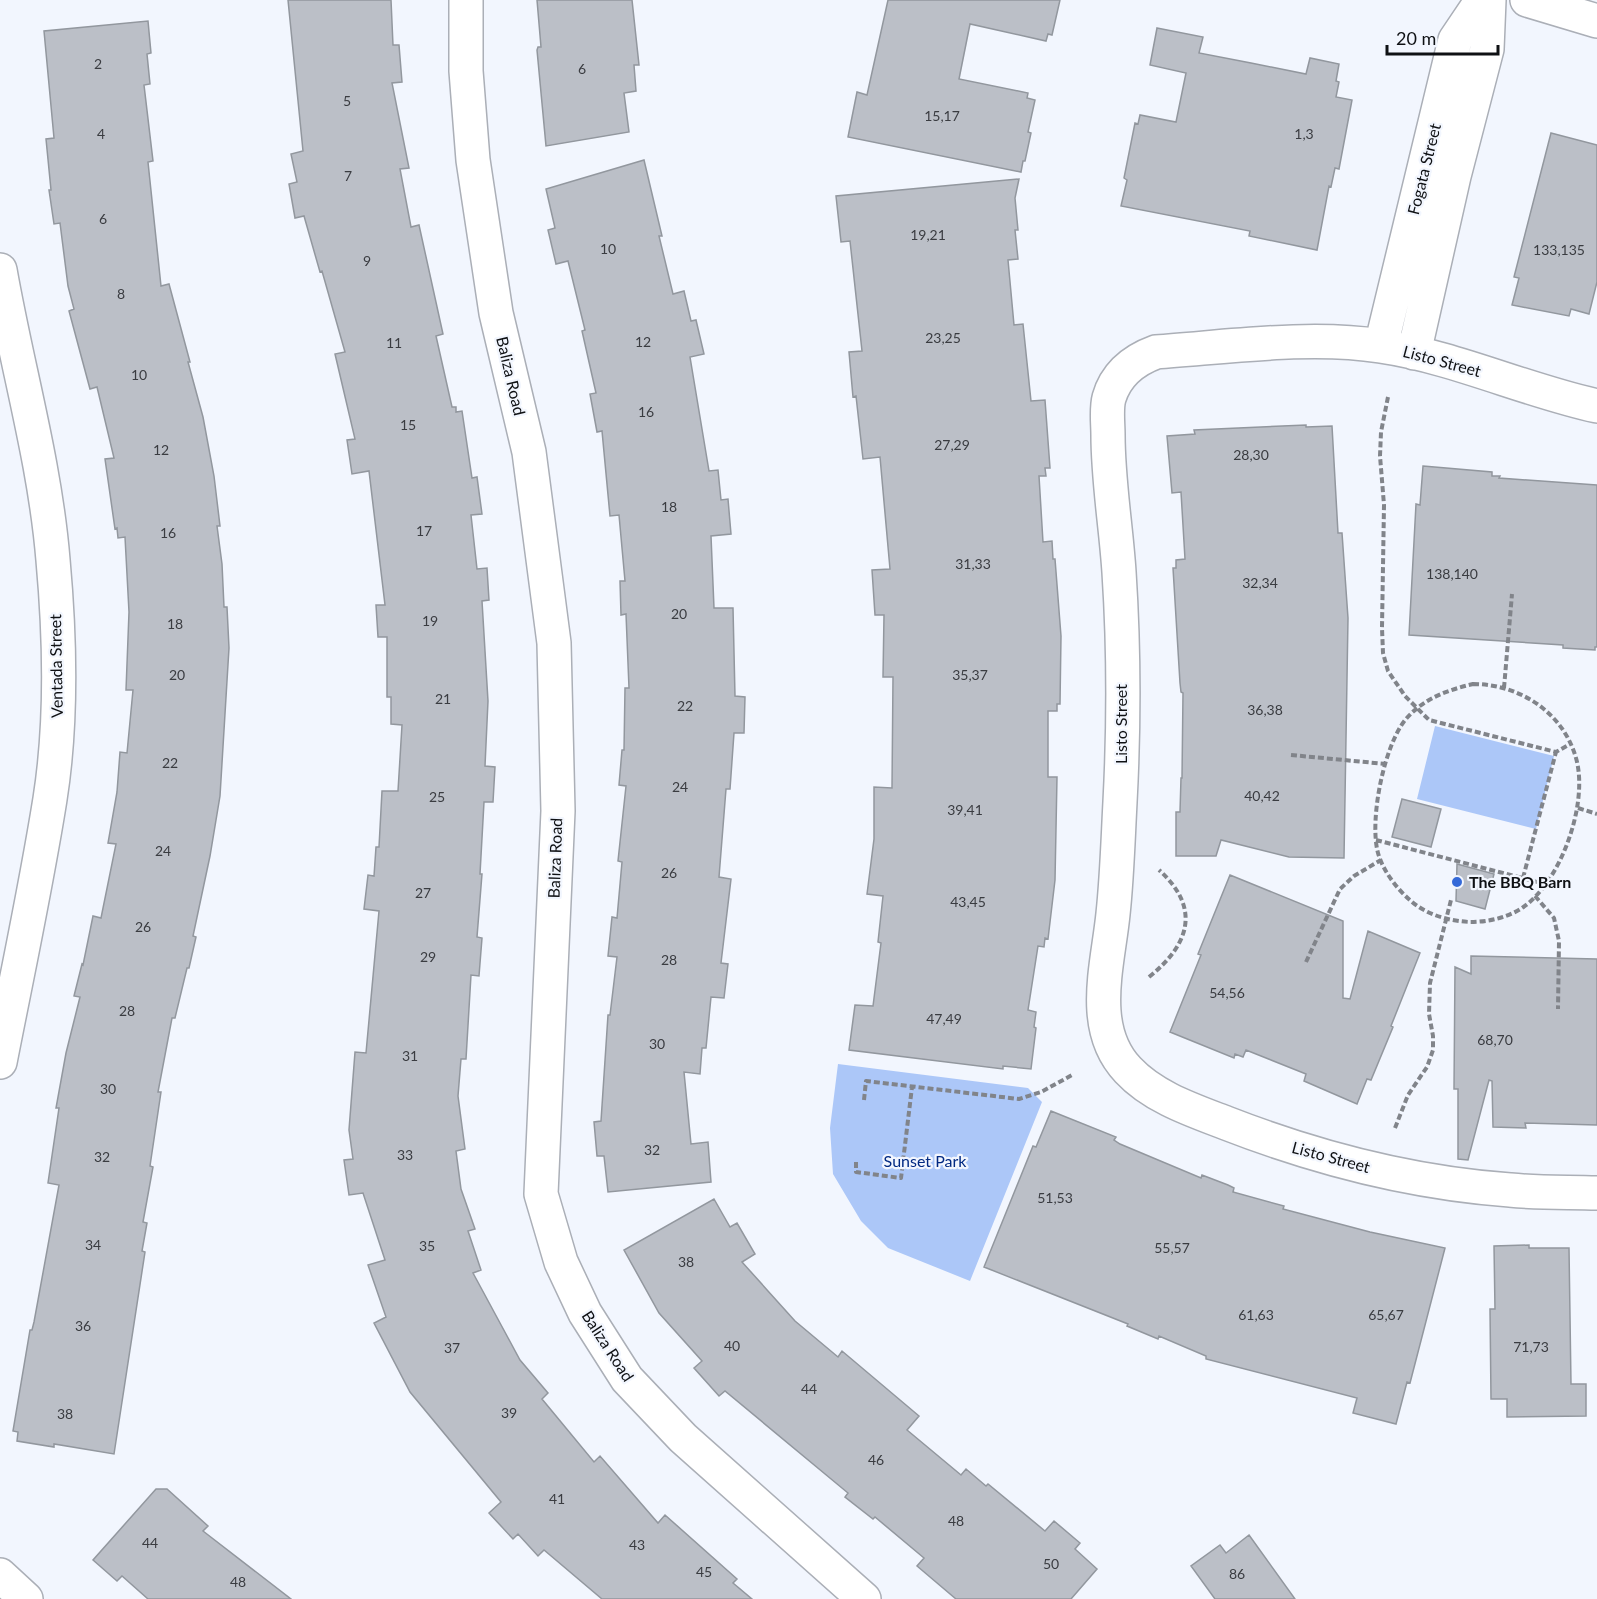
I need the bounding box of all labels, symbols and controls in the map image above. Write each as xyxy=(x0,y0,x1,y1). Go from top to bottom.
scale bar xyxy=(1387,18,1498,56)
text: 20 m xyxy=(1396,27,1436,49)
house number: 2 xyxy=(94,55,102,72)
house number: 6 xyxy=(578,60,586,77)
house number: 5 xyxy=(343,92,351,109)
house number: 15,17 xyxy=(924,107,960,124)
street label: Fogata Street xyxy=(1403,121,1444,217)
house number: 4 xyxy=(97,125,105,142)
house number: 1,3 xyxy=(1294,125,1314,142)
house number: 7 xyxy=(344,167,352,184)
house number: 6 xyxy=(99,210,107,227)
house number: 19,21 xyxy=(910,226,946,243)
house number: 10 xyxy=(600,240,616,257)
house number: 133,135 xyxy=(1533,241,1585,258)
house number: 9 xyxy=(363,252,371,269)
house number: 8 xyxy=(117,285,125,302)
house number: 23,25 xyxy=(925,329,961,346)
house number: 12 xyxy=(635,333,651,350)
house number: 11 xyxy=(386,334,402,351)
street label: Baliza Road xyxy=(493,335,530,417)
street label: Listo Street xyxy=(1401,341,1483,380)
house number: 10 xyxy=(131,366,147,383)
house number: 16 xyxy=(638,403,654,420)
house number: 15 xyxy=(400,416,416,433)
house number: 27,29 xyxy=(934,436,970,453)
house number: 12 xyxy=(153,441,169,458)
house number: 28,30 xyxy=(1233,446,1269,463)
house number: 18 xyxy=(661,498,677,515)
house number: 17 xyxy=(416,522,432,539)
house number: 16 xyxy=(160,524,176,541)
house number: 31,33 xyxy=(955,555,991,572)
house number: 138,140 xyxy=(1426,565,1478,582)
house number: 32,34 xyxy=(1242,574,1278,591)
house number: 20 xyxy=(671,605,687,622)
house number: 19 xyxy=(422,612,438,629)
street label: Ventada Street xyxy=(45,614,66,718)
house number: 18 xyxy=(167,615,183,632)
house number: 20 xyxy=(169,666,185,683)
house number: 35,37 xyxy=(952,666,988,683)
street label: Listo Street xyxy=(1111,684,1130,764)
house number: 21 xyxy=(435,690,451,707)
house number: 22 xyxy=(677,697,693,714)
house number: 36,38 xyxy=(1247,701,1283,718)
house number: 22 xyxy=(162,754,178,771)
house number: 24 xyxy=(672,778,688,795)
house number: 40,42 xyxy=(1244,787,1280,804)
house number: 25 xyxy=(429,788,445,805)
house number: 39,41 xyxy=(947,801,983,818)
street label: Baliza Road xyxy=(544,817,565,899)
house number: 24 xyxy=(155,842,171,859)
house number: 26 xyxy=(661,864,677,881)
place label: The BBQ Barn xyxy=(1469,872,1571,891)
marker: The BBQ Barn xyxy=(1450,875,1464,889)
house number: 27 xyxy=(415,884,431,901)
house number: 43,45 xyxy=(950,893,986,910)
house number: 26 xyxy=(135,918,151,935)
house number: 29 xyxy=(420,948,436,965)
house number: 28 xyxy=(661,951,677,968)
house number: 54,56 xyxy=(1209,984,1245,1001)
house number: 28 xyxy=(119,1002,135,1019)
house number: 47,49 xyxy=(926,1010,962,1027)
house number: 68,70 xyxy=(1477,1031,1513,1048)
house number: 30 xyxy=(649,1035,665,1052)
house number: 31 xyxy=(402,1047,418,1064)
house number: 30 xyxy=(100,1080,116,1097)
street label: Listo Street xyxy=(1290,1137,1372,1176)
house number: 32 xyxy=(644,1141,660,1158)
house number: 33 xyxy=(397,1146,413,1163)
house number: 32 xyxy=(94,1148,110,1165)
park label: Sunset Park xyxy=(884,1151,967,1170)
house number: 51,53 xyxy=(1037,1189,1073,1206)
house number: 34 xyxy=(85,1236,101,1253)
house number: 35 xyxy=(419,1237,435,1254)
house number: 55,57 xyxy=(1154,1239,1190,1256)
house number: 38 xyxy=(678,1253,694,1270)
house number: 61,63 xyxy=(1238,1306,1274,1323)
house number: 65,67 xyxy=(1368,1306,1404,1323)
street label: Baliza Road xyxy=(579,1307,638,1385)
house number: 36 xyxy=(75,1317,91,1334)
house number: 40 xyxy=(724,1337,740,1354)
house number: 71,73 xyxy=(1513,1338,1549,1355)
house number: 37 xyxy=(444,1339,460,1356)
house number: 44 xyxy=(801,1380,817,1397)
house number: 39 xyxy=(501,1404,517,1421)
house number: 38 xyxy=(57,1405,73,1422)
house number: 46 xyxy=(868,1451,884,1468)
house number: 41 xyxy=(549,1490,565,1507)
house number: 48 xyxy=(948,1512,964,1529)
house number: 44 xyxy=(142,1534,158,1551)
house number: 43 xyxy=(629,1536,645,1553)
house number: 50 xyxy=(1043,1555,1059,1572)
house number: 45 xyxy=(696,1563,712,1580)
house number: 86 xyxy=(1229,1565,1245,1582)
house number: 48 xyxy=(230,1573,246,1590)

